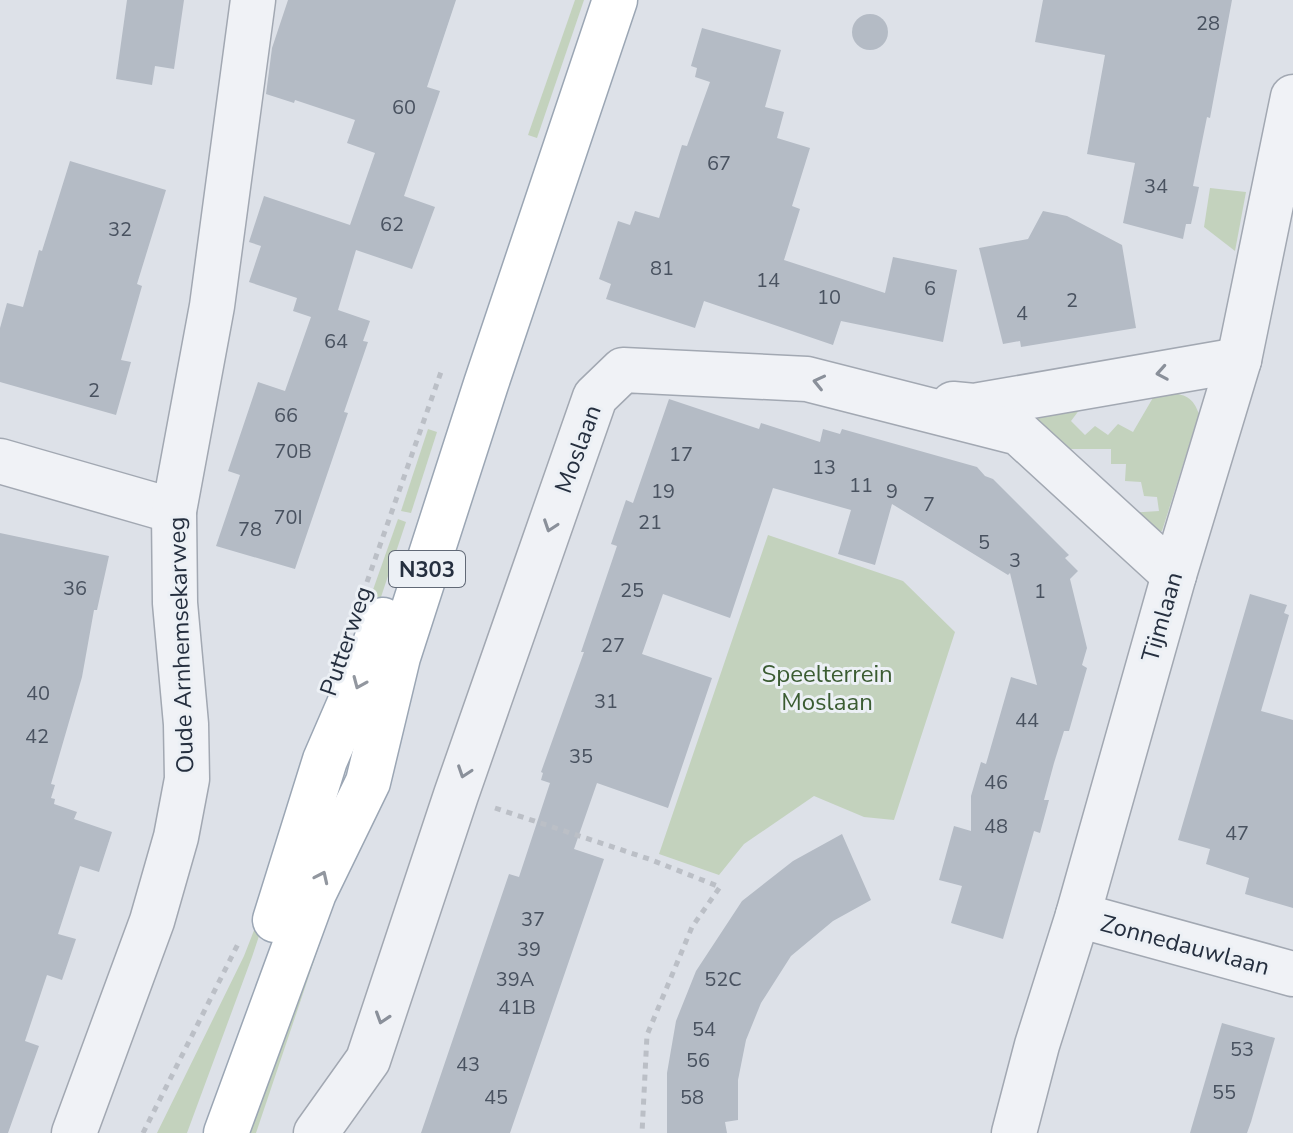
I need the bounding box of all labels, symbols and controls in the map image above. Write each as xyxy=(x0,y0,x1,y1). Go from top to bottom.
house number: 28 xyxy=(1196,10,1220,37)
house number: 60 xyxy=(392,94,416,121)
house number: 67 xyxy=(707,150,731,177)
house number: 34 xyxy=(1144,173,1168,200)
house number: 62 xyxy=(380,211,404,238)
house number: 32 xyxy=(108,216,132,243)
house number: 81 xyxy=(650,255,674,282)
house number: 14 xyxy=(756,267,780,294)
house number: 6 xyxy=(924,275,936,302)
house number: 10 xyxy=(817,284,841,311)
house number: 2 xyxy=(1066,287,1078,314)
house number: 4 xyxy=(1016,300,1028,327)
house number: 64 xyxy=(324,328,348,355)
one-way arrow xyxy=(1155,364,1169,381)
one-way arrow xyxy=(812,374,826,391)
house number: 2 xyxy=(88,377,100,404)
street label: Moslaan xyxy=(547,400,609,498)
house number: 66 xyxy=(274,402,298,429)
house number: 70B xyxy=(274,438,312,465)
house number: 17 xyxy=(669,441,693,468)
house number: 13 xyxy=(812,454,836,481)
house number: 11 xyxy=(849,472,873,499)
house number: 19 xyxy=(651,478,675,505)
house number: 9 xyxy=(886,478,898,505)
house number: 7 xyxy=(923,491,935,518)
house number: 70I xyxy=(273,504,303,531)
house number: 21 xyxy=(638,509,662,536)
street label: Oude Arnhemsekarweg xyxy=(161,516,201,774)
house number: 78 xyxy=(238,516,262,543)
one-way arrow xyxy=(544,518,560,532)
house number: 5 xyxy=(978,529,990,556)
house number: 3 xyxy=(1009,547,1021,574)
road number: N303 xyxy=(389,551,465,587)
street label: Tijmlaan xyxy=(1134,568,1190,666)
house number: 36 xyxy=(63,575,87,602)
house number: 25 xyxy=(620,577,644,604)
house number: 1 xyxy=(1034,578,1046,605)
street label: Putterweg xyxy=(312,582,380,700)
house number: 27 xyxy=(601,632,625,659)
park label: Speelterrein Moslaan xyxy=(761,658,893,718)
one-way arrow xyxy=(352,675,368,689)
house number: 40 xyxy=(26,680,50,707)
house number: 31 xyxy=(594,688,618,715)
house number: 44 xyxy=(1015,707,1039,734)
house number: 42 xyxy=(25,723,49,750)
house number: 35 xyxy=(569,743,593,770)
one-way arrow xyxy=(458,764,474,778)
house number: 46 xyxy=(984,769,1008,796)
house number: 48 xyxy=(984,813,1008,840)
house number: 47 xyxy=(1225,820,1249,847)
one-way arrow xyxy=(312,870,328,885)
house number: 37 xyxy=(521,906,545,933)
street label: Zonnedauwlaan xyxy=(1097,907,1273,983)
house number: 39 xyxy=(517,936,541,963)
house number: 39A xyxy=(496,966,535,993)
house number: 52C xyxy=(704,966,742,993)
house number: 41B xyxy=(498,994,536,1021)
one-way arrow xyxy=(376,1011,392,1025)
house number: 54 xyxy=(692,1016,716,1043)
house number: 53 xyxy=(1230,1036,1254,1063)
house number: 56 xyxy=(686,1047,710,1074)
house number: 43 xyxy=(456,1051,480,1078)
house number: 55 xyxy=(1212,1079,1236,1106)
house number: 45 xyxy=(484,1084,508,1111)
house number: 58 xyxy=(680,1084,704,1111)

